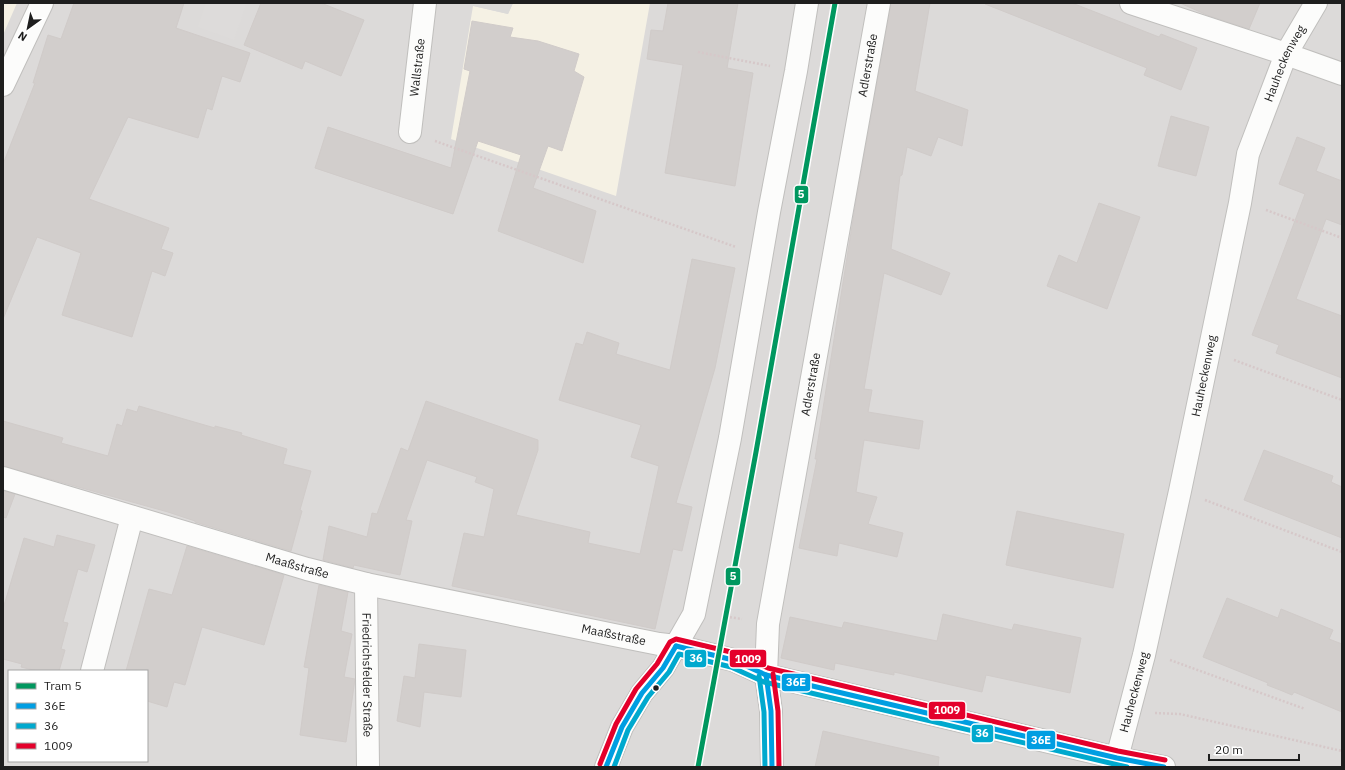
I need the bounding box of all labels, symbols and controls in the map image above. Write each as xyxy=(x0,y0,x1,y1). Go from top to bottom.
north arrow xyxy=(8,8,48,48)
street label: Hauheckenweg xyxy=(1261,22,1309,104)
text: N xyxy=(15,28,30,44)
street label: Adlerstraße xyxy=(854,32,880,98)
street label: Wallstraße xyxy=(406,37,428,97)
line badge: 5 xyxy=(794,185,809,204)
text: 5 xyxy=(798,187,805,201)
street label: Hauheckenweg xyxy=(1188,333,1219,418)
street label: Adlerstraße xyxy=(797,351,823,417)
street label: Maaßstraße xyxy=(264,549,331,581)
line badge: 5 xyxy=(725,567,741,586)
text: 5 xyxy=(730,569,737,583)
street label: Friedrichsfelder Straße xyxy=(359,613,376,738)
street label: Maaßstraße xyxy=(580,621,648,648)
line badge: 36 xyxy=(684,649,707,668)
line badge: 1009 xyxy=(729,649,767,668)
street label: Hauheckenweg xyxy=(1116,650,1152,734)
text: 36 xyxy=(689,651,703,665)
text: 1009 xyxy=(735,652,762,666)
legend xyxy=(8,670,148,762)
line badge: 36E xyxy=(781,673,811,692)
text: 36E xyxy=(786,675,806,689)
text: Tram 5 xyxy=(44,678,82,693)
unlabelled marker xyxy=(651,683,661,693)
text: 36E xyxy=(44,698,65,713)
line badge: 1009 xyxy=(928,701,966,720)
text: 1009 xyxy=(934,703,961,717)
text: 36 xyxy=(44,718,58,733)
line badge: 36 xyxy=(971,724,994,743)
text: 36 xyxy=(975,726,989,740)
line badge: 36E xyxy=(1026,730,1056,750)
text: 36E xyxy=(1031,733,1051,747)
scale bar xyxy=(1209,736,1299,762)
text: 1009 xyxy=(44,738,73,753)
text: 20 m xyxy=(1215,742,1243,757)

